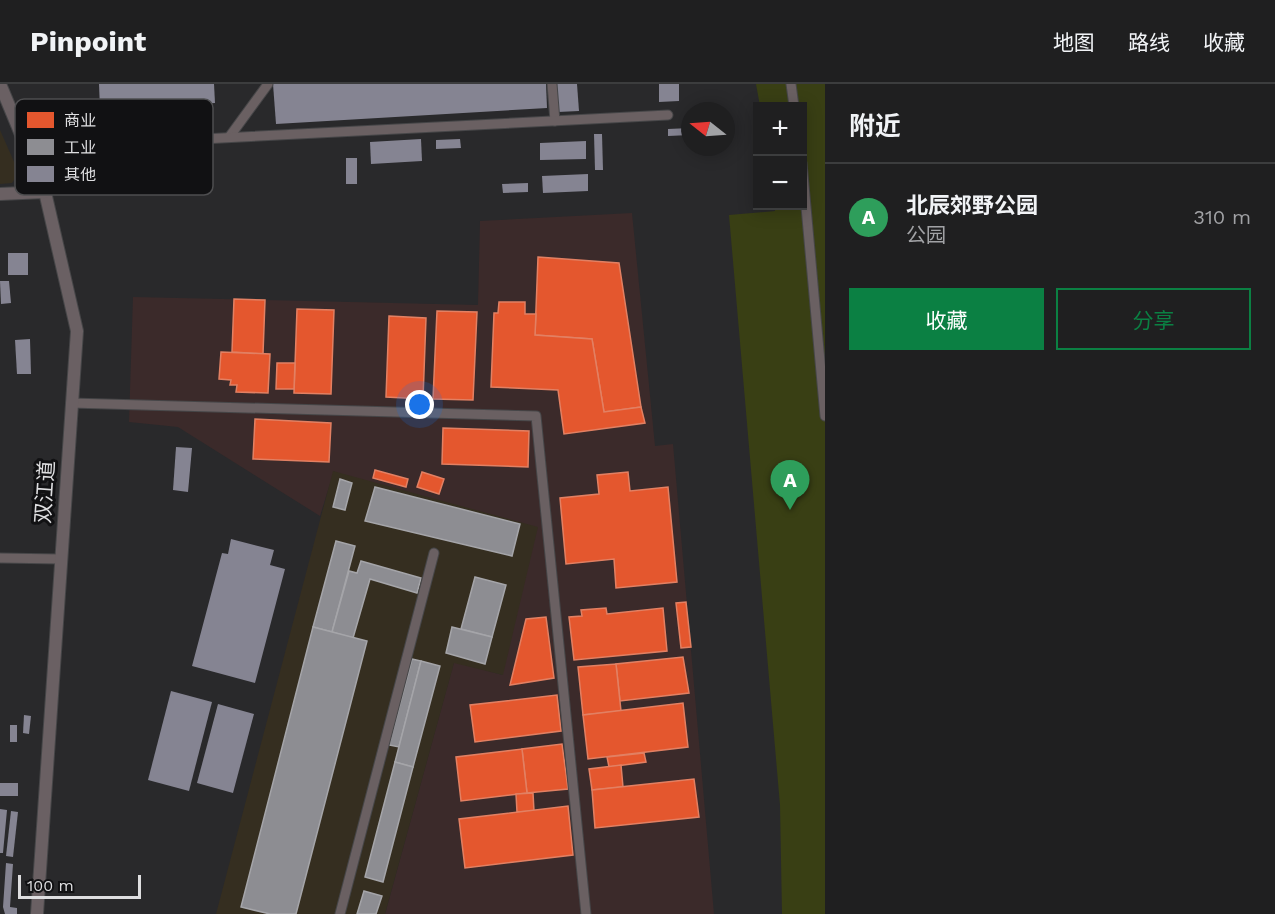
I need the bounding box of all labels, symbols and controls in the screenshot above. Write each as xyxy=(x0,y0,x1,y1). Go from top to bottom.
text: Pinpoint xyxy=(30,25,146,58)
text: 地图 xyxy=(1053,30,1095,55)
text: 路线 xyxy=(1128,30,1170,55)
text: 收藏 xyxy=(1203,30,1245,55)
legend xyxy=(15,99,213,195)
north arrow xyxy=(681,102,735,156)
map controls xyxy=(753,102,807,210)
button: + xyxy=(753,102,807,156)
text: 商业 xyxy=(64,111,96,130)
text: 附近 xyxy=(849,111,901,141)
text: 工业 xyxy=(64,138,96,157)
button: − xyxy=(753,156,807,210)
text: 其他 xyxy=(64,165,96,184)
text: 北辰郊野公园 xyxy=(906,193,1038,218)
text: A xyxy=(862,205,875,229)
text: 310 m xyxy=(1193,205,1251,229)
text: 公园 xyxy=(906,223,946,247)
button: 收藏 xyxy=(849,288,1044,350)
button: 分享 xyxy=(1056,288,1251,350)
your location xyxy=(405,390,434,419)
street label: 双江道 xyxy=(30,460,59,524)
pin: A xyxy=(770,460,810,510)
scale bar xyxy=(18,872,141,900)
text: 100 m xyxy=(27,876,74,895)

